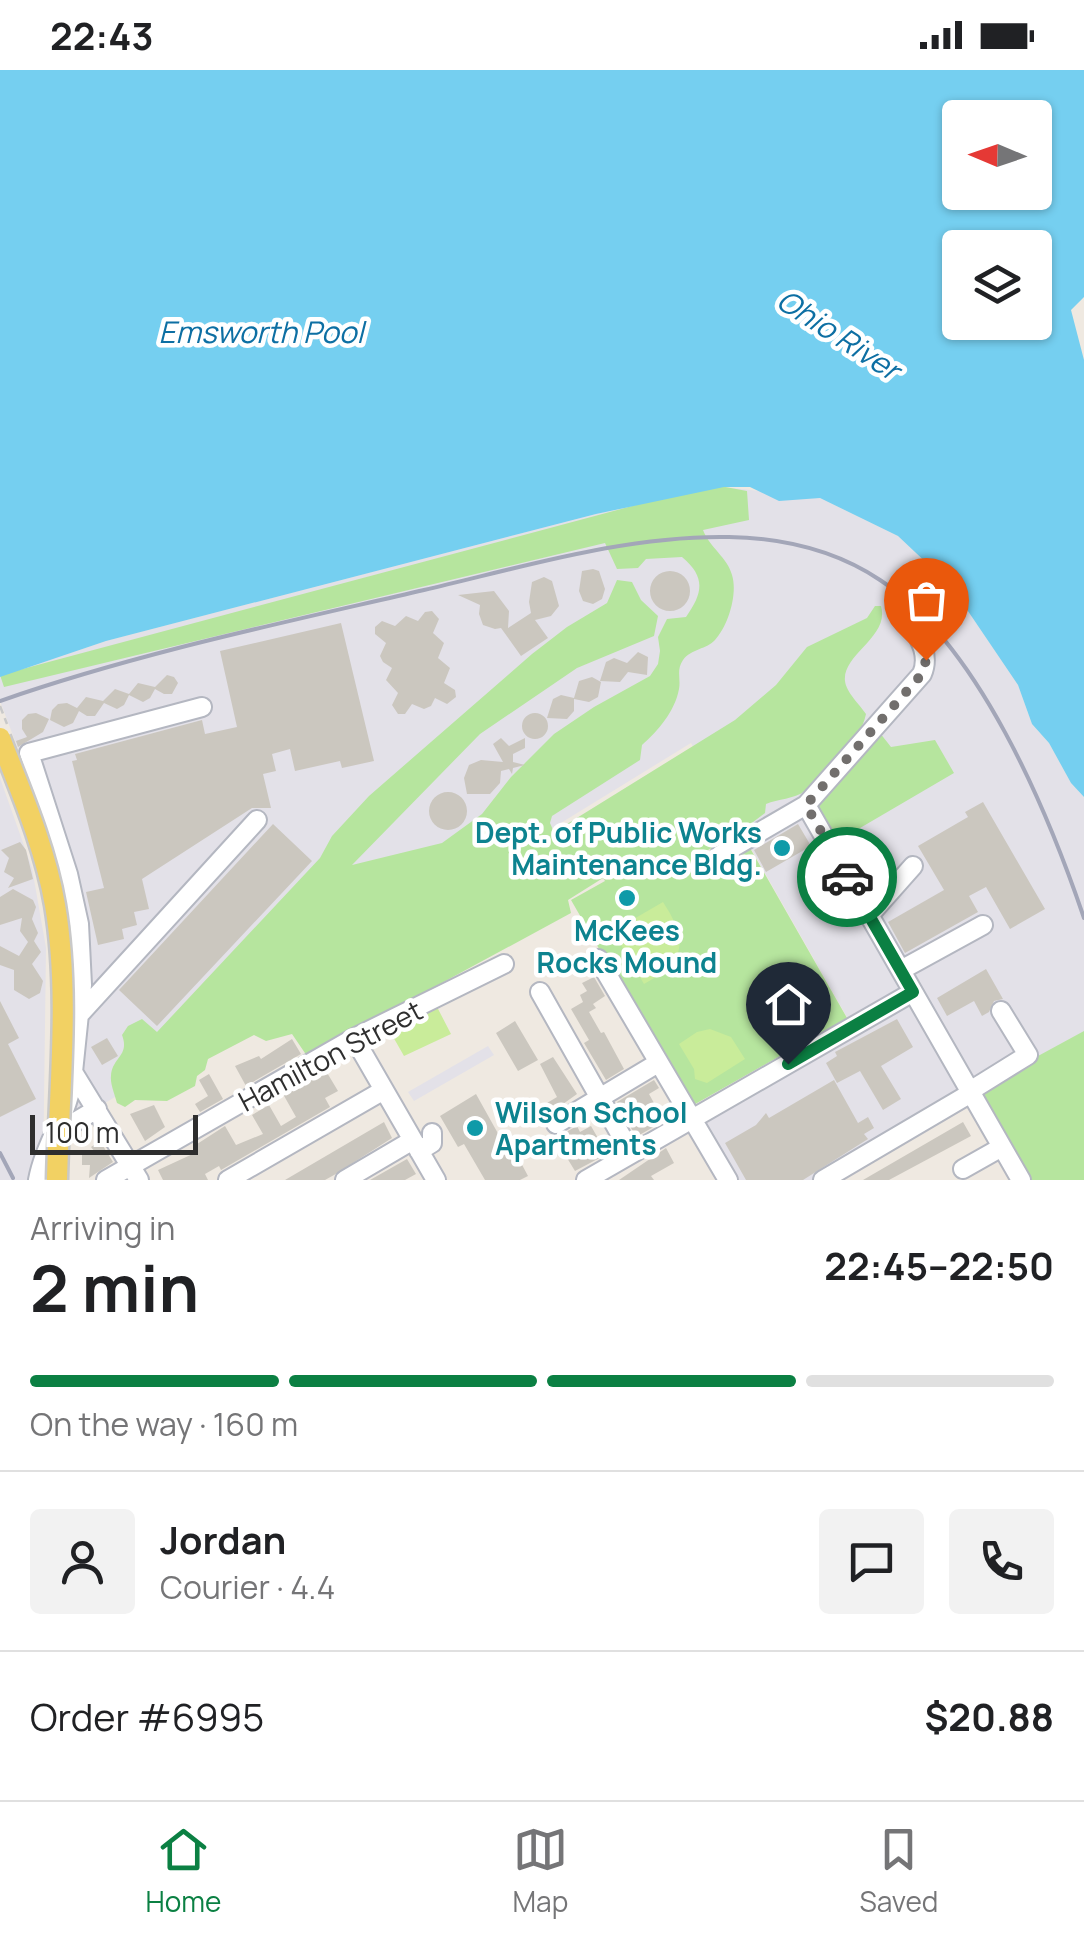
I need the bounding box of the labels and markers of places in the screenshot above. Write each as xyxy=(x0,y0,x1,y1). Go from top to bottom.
pin xyxy=(884,558,969,661)
place label: Dept. of Public Works Maintenance Bldg. xyxy=(475,813,762,883)
marker: Dept. of Public Works Maintenance Bldg. xyxy=(771,837,793,859)
marker: McKees Rocks Mound xyxy=(616,887,638,909)
place label: McKees Rocks Mound xyxy=(537,911,717,981)
pin xyxy=(746,962,831,1065)
place label: Wilson School Apartments xyxy=(495,1093,688,1163)
marker: Wilson School Apartments xyxy=(464,1117,486,1139)

